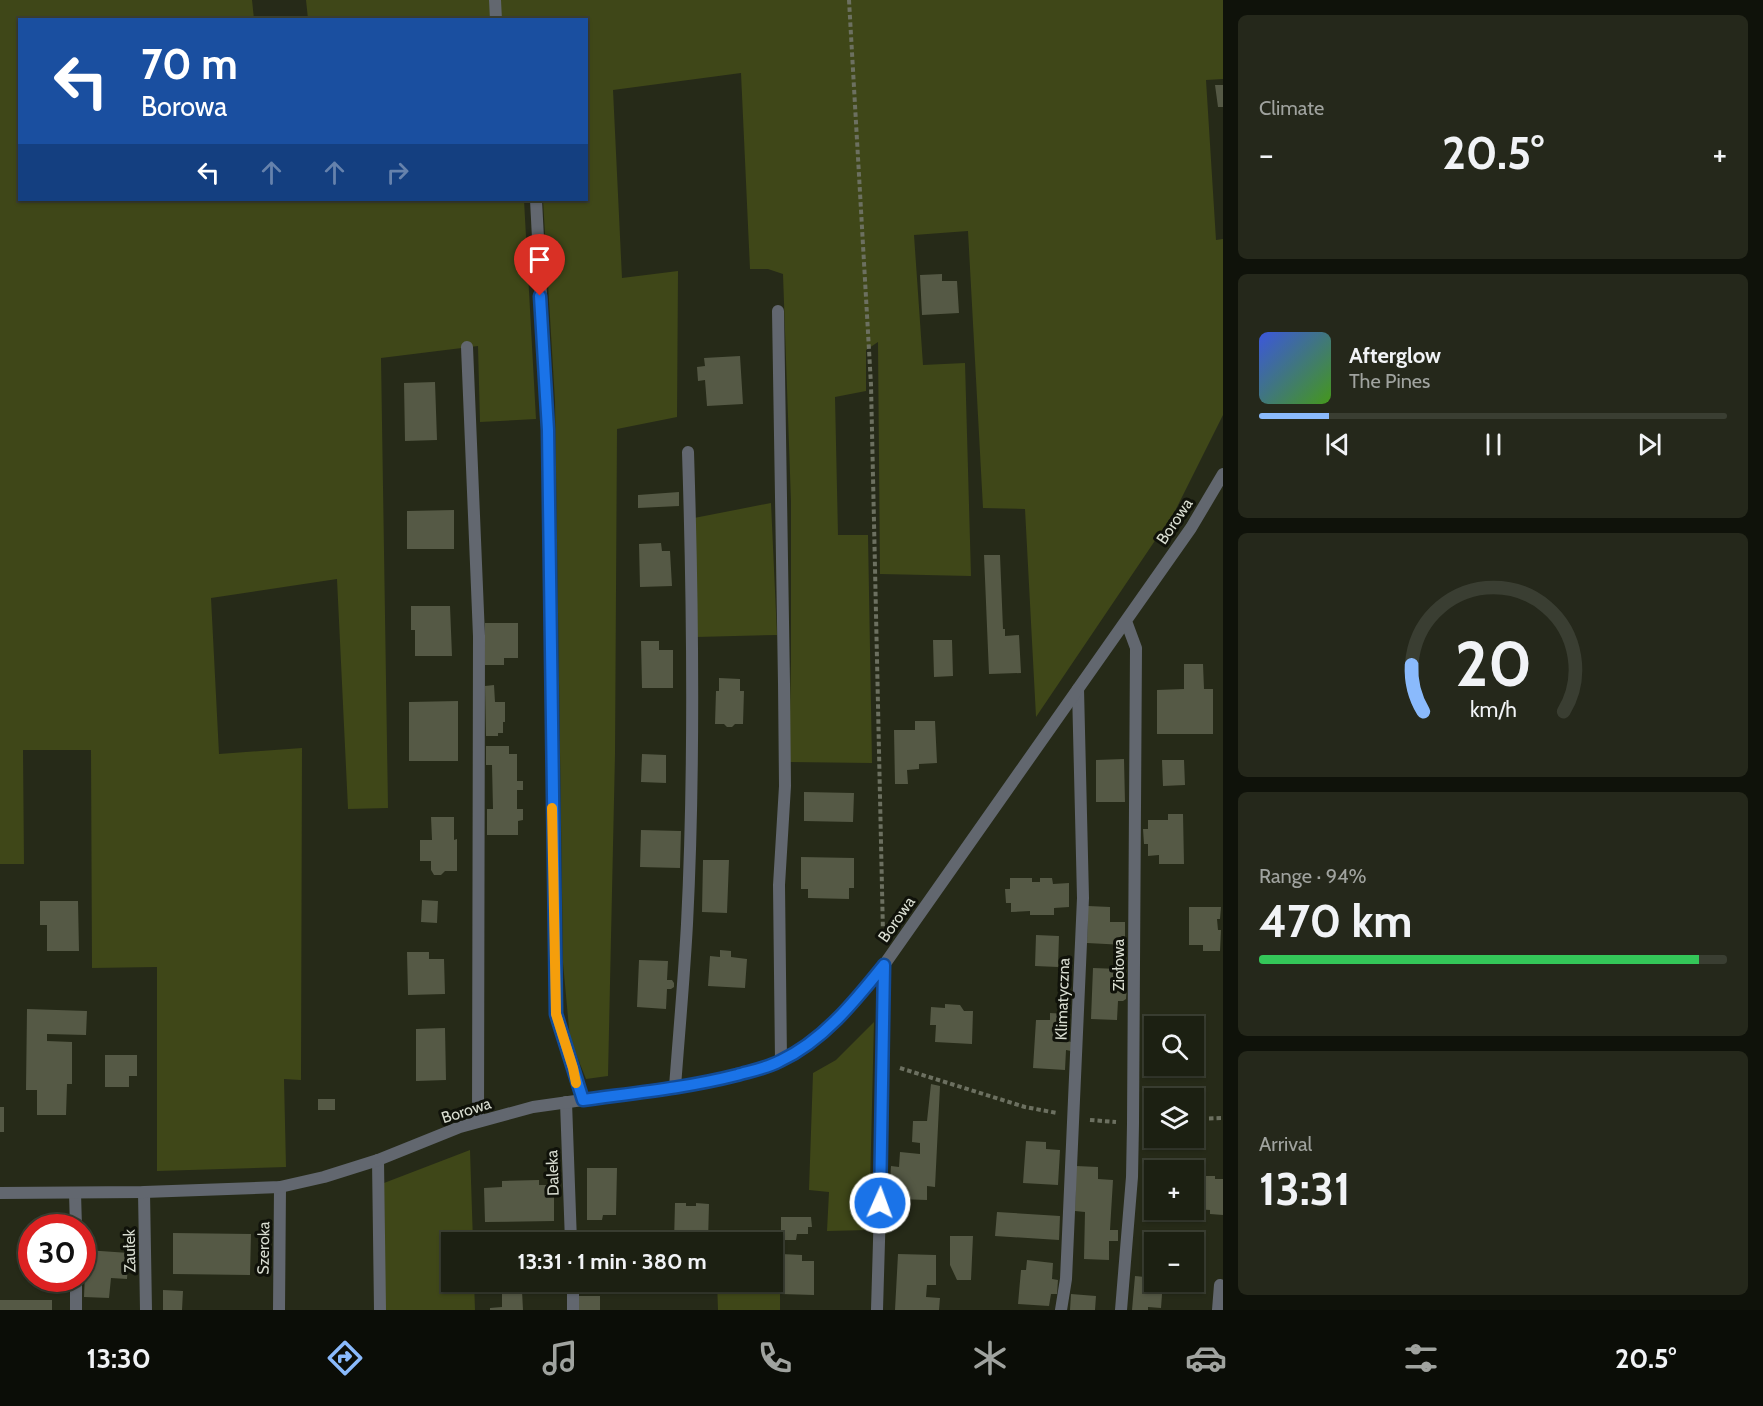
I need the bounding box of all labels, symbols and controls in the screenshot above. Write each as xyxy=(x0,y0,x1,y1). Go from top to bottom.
text: 70 m xyxy=(141,38,238,90)
icon: left xyxy=(42,42,120,120)
text: Borowa xyxy=(141,90,227,123)
text: Climate xyxy=(1259,96,1324,120)
text: 20.5° xyxy=(1442,126,1544,180)
text: − xyxy=(1259,134,1274,174)
text: + xyxy=(1712,134,1727,174)
icon: left xyxy=(192,156,225,189)
icon: ahead xyxy=(255,156,288,189)
icon: ahead xyxy=(318,156,351,189)
icon: right xyxy=(381,156,414,189)
pin xyxy=(514,234,565,296)
icon: arrive xyxy=(523,243,556,276)
text: Afterglow xyxy=(1349,342,1441,369)
text: The Pines xyxy=(1349,369,1430,393)
icon: previous xyxy=(1321,428,1354,461)
icon: pause xyxy=(1477,428,1510,461)
icon: next xyxy=(1633,428,1666,461)
street label: Borowa xyxy=(1152,495,1197,548)
text: 20 xyxy=(1454,626,1532,702)
text: km/h xyxy=(1470,696,1516,722)
text: Range · 94% xyxy=(1259,864,1367,888)
street label: Borowa xyxy=(874,893,919,946)
text: 470 km xyxy=(1259,894,1412,948)
street label: Ziołowa xyxy=(1109,938,1128,991)
street label: Klimatyczna xyxy=(1052,957,1073,1041)
map controls xyxy=(1144,1016,1204,1292)
button: search xyxy=(1144,1016,1204,1076)
button: layers xyxy=(1144,1088,1204,1148)
street label: Borowa xyxy=(439,1093,494,1127)
text: Arrival xyxy=(1259,1132,1312,1156)
street label: Daleka xyxy=(542,1149,563,1196)
button: + xyxy=(1144,1160,1204,1220)
text: 13:31 xyxy=(1259,1162,1351,1216)
position arrow xyxy=(848,1171,912,1235)
speed limit sign: 30 xyxy=(18,1214,96,1292)
street label: Szeroka xyxy=(254,1221,273,1275)
street label: Zaułek xyxy=(120,1228,139,1273)
button: − xyxy=(1144,1232,1204,1292)
text: 13:31 · 1 min · 380 m xyxy=(517,1248,707,1275)
icon: directions xyxy=(324,1337,366,1379)
icon: music xyxy=(539,1337,581,1379)
icon: phone xyxy=(754,1337,796,1379)
icon: climate xyxy=(969,1337,1011,1379)
icon: car xyxy=(1185,1337,1227,1379)
icon: filters xyxy=(1400,1337,1442,1379)
text: 13:30 xyxy=(87,1342,151,1375)
text: 20.5° xyxy=(1615,1342,1676,1375)

